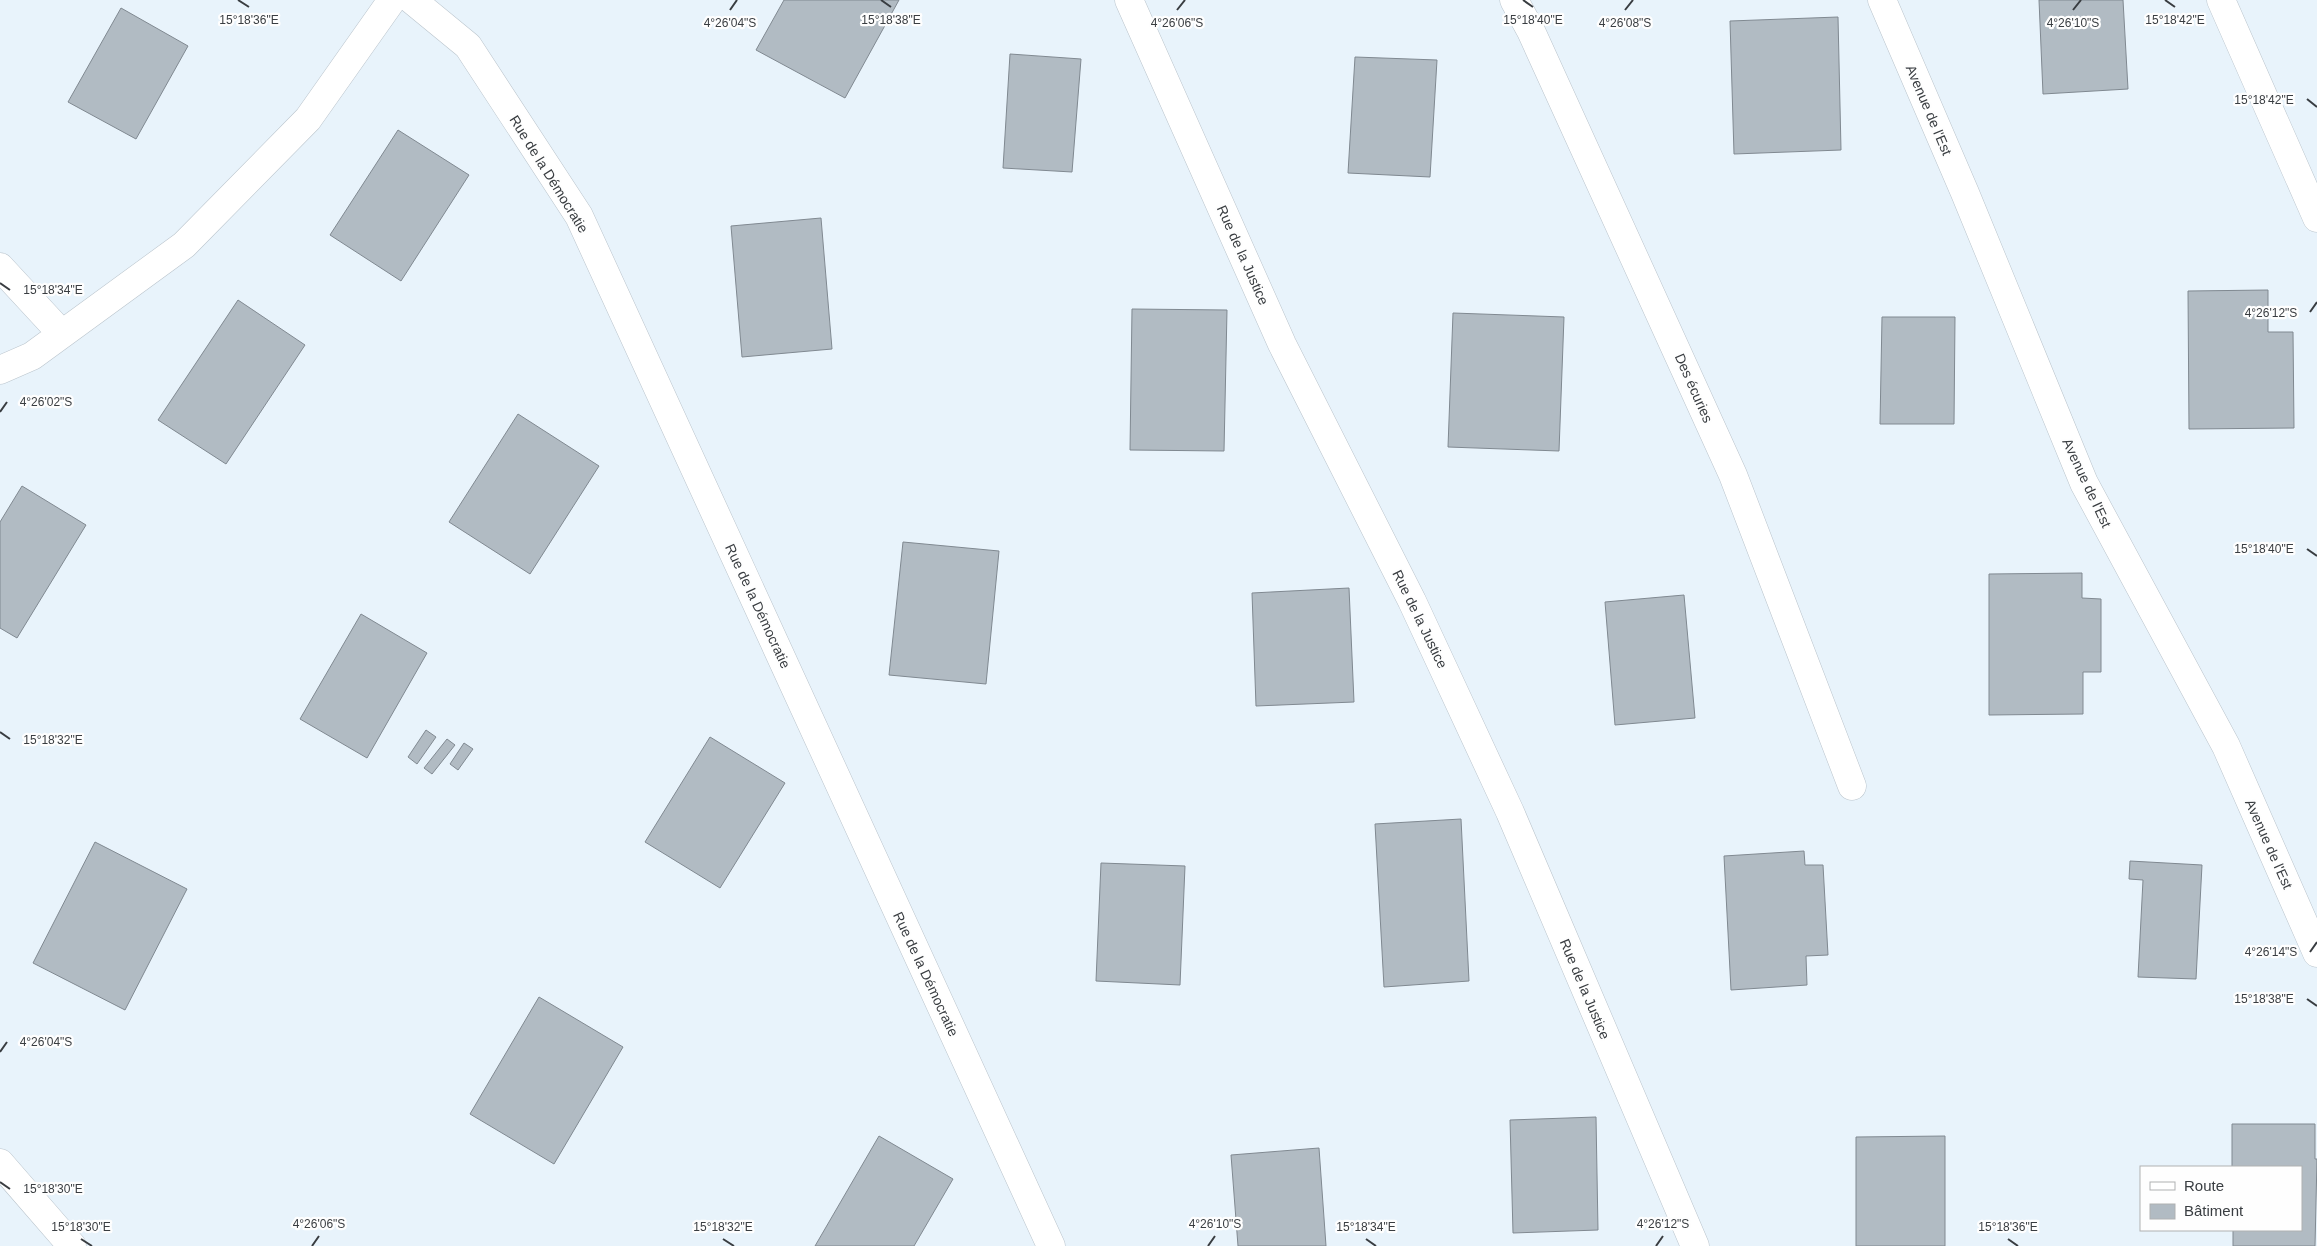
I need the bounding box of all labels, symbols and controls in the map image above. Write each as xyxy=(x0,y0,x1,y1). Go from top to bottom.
text: 15°18'36"E xyxy=(219,13,279,27)
text: 15°18'38"E xyxy=(861,13,921,27)
text: 15°18'40"E xyxy=(1503,13,1563,27)
text: 15°18'42"E xyxy=(2145,13,2205,27)
text: 4°26'04"S xyxy=(704,16,756,30)
text: 4°26'06"S xyxy=(1151,16,1203,30)
text: 4°26'08"S xyxy=(1599,16,1651,30)
text: 4°26'10"S xyxy=(2047,16,2099,30)
street label: Avenue de l'Est xyxy=(1903,62,1955,158)
text: 15°18'42"E xyxy=(2234,93,2294,107)
street label: Rue de la Démocratie xyxy=(506,112,592,236)
street label: Rue de la Justice xyxy=(1214,203,1272,307)
text: 15°18'34"E xyxy=(23,283,83,297)
text: 4°26'12"S xyxy=(2245,306,2297,320)
street label: Des écuries xyxy=(1672,351,1716,425)
text: 4°26'02"S xyxy=(20,395,72,409)
street label: Avenue de l'Est xyxy=(2059,436,2115,530)
street label: Rue de la Démocratie xyxy=(722,541,794,671)
text: 15°18'40"E xyxy=(2234,542,2294,556)
street label: Rue de la Justice xyxy=(1389,567,1451,671)
text: 15°18'32"E xyxy=(23,733,83,747)
street label: Avenue de l'Est xyxy=(2242,797,2296,891)
street label: Rue de la Démocratie xyxy=(890,909,962,1039)
street label: Rue de la Justice xyxy=(1557,936,1613,1042)
text: 4°26'14"S xyxy=(2245,945,2297,959)
text: 15°18'38"E xyxy=(2234,992,2294,1006)
text: 4°26'04"S xyxy=(20,1035,72,1049)
legend xyxy=(2140,1166,2302,1231)
text: Route xyxy=(2184,1177,2224,1194)
text: 15°18'30"E xyxy=(23,1182,83,1196)
text: Bâtiment xyxy=(2184,1202,2244,1219)
text: 4°26'06"S xyxy=(293,1217,345,1231)
text: 4°26'10"S xyxy=(1189,1217,1241,1231)
text: 4°26'12"S xyxy=(1637,1217,1689,1231)
text: 15°18'30"E xyxy=(51,1220,111,1234)
text: 15°18'32"E xyxy=(693,1220,753,1234)
text: 15°18'34"E xyxy=(1336,1220,1396,1234)
text: 15°18'36"E xyxy=(1978,1220,2038,1234)

